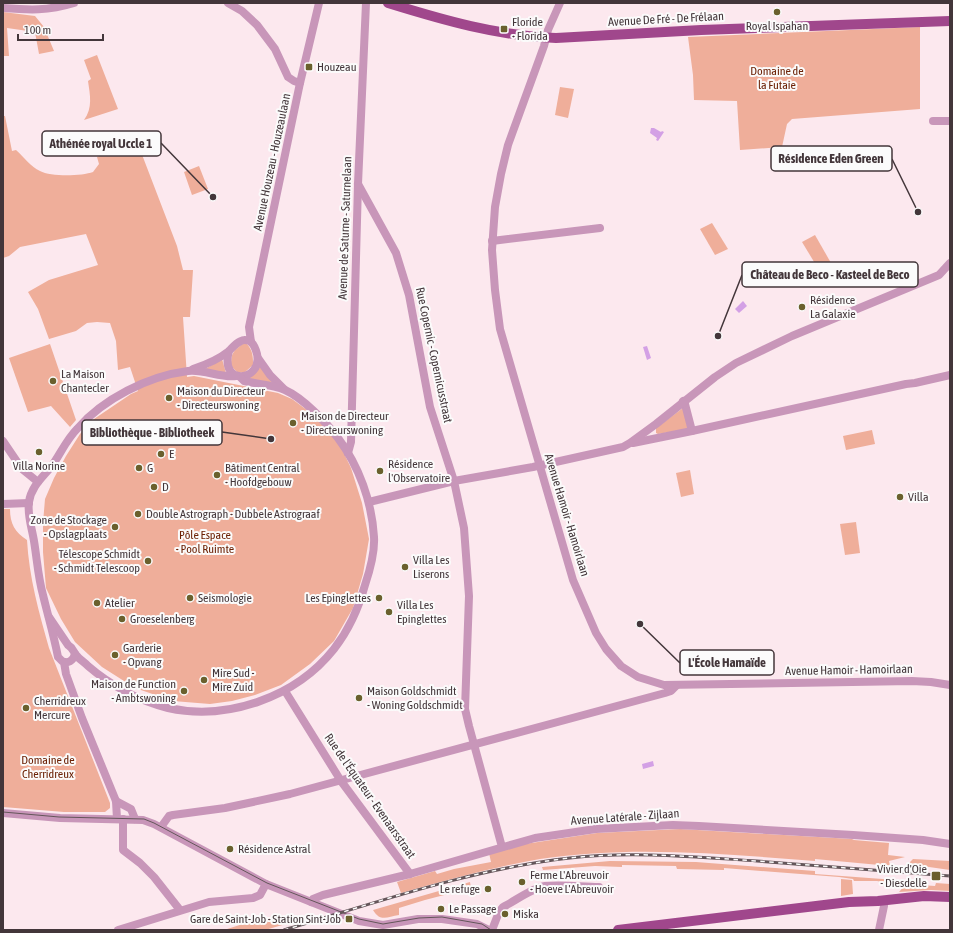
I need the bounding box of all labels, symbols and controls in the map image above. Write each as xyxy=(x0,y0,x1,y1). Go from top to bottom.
marker: Royal Ispahan xyxy=(772,7,782,17)
street label: Avenue De Fré - De Frélaan xyxy=(608,9,724,29)
place label: Floride - Florida xyxy=(512,15,548,43)
scale bar xyxy=(18,16,103,42)
place label: Royal Ispahan xyxy=(746,19,808,33)
text: 100 m xyxy=(24,23,51,37)
marker: Floride - Florida xyxy=(499,24,509,34)
place label: Houzeau xyxy=(317,60,357,74)
marker: Houzeau xyxy=(304,62,314,72)
park label: Domaine de la Futaie xyxy=(750,64,804,92)
street label: Avenue Houzeau - Houzeaulaan xyxy=(251,92,293,232)
callout: Athénée royal Uccle 1 xyxy=(42,131,161,156)
text: Athénée royal Uccle 1 xyxy=(49,136,152,151)
callout: Résidence Eden Green xyxy=(771,146,892,171)
text: Résidence Eden Green xyxy=(778,151,884,166)
street label: Avenue de Saturne - Saturnelaan xyxy=(336,156,354,300)
callout: Château de Beco - Kasteel de Beco xyxy=(742,262,918,287)
text: Château de Beco - Kasteel de Beco xyxy=(750,267,910,282)
street label: Rue Copernic - Copernicusstraat xyxy=(413,286,455,425)
place label: Résidence La Galaxie xyxy=(810,293,856,321)
marker: Résidence La Galaxie xyxy=(797,302,807,312)
place label: La Maison Chantecler xyxy=(61,367,109,395)
marker: La Maison Chantecler xyxy=(48,376,58,386)
place label: Maison du Directeur - Directeurswoning xyxy=(177,384,265,412)
marker: Maison du Directeur - Directeurswoning xyxy=(164,393,174,403)
place label: Maison de Directeur - Directeurswoning xyxy=(301,409,389,437)
marker: Maison de Directeur - Directeurswoning xyxy=(288,418,298,428)
callout: Bibliothèque - Bibliotheek xyxy=(82,420,222,445)
text: Bibliothèque - Bibliotheek xyxy=(90,425,214,440)
marker: Villa Norine xyxy=(34,447,44,457)
place label: E xyxy=(169,447,174,461)
marker: E xyxy=(156,449,166,459)
street label: Avenue Hamoir - Hamoirlaan xyxy=(542,452,592,578)
place label: Résidence l'Observatoire xyxy=(388,457,450,485)
place label: Villa Norine xyxy=(13,459,65,473)
place label: G xyxy=(147,461,153,475)
place label: Bâtiment Central - Hoofdgebouw xyxy=(225,461,300,489)
marker: G xyxy=(134,463,144,473)
marker: Résidence l'Observatoire xyxy=(375,466,385,476)
marker: Bâtiment Central - Hoofdgebouw xyxy=(212,470,222,480)
place label: D xyxy=(162,480,169,494)
marker: D xyxy=(149,482,159,492)
place label: Villa xyxy=(908,490,929,504)
marker: Villa xyxy=(895,492,905,502)
place label: Double Astrograph - Dubbele Astrograaf xyxy=(146,507,320,521)
marker: Double Astrograph - Dubbele Astrograaf xyxy=(133,509,143,519)
place label: Zone de Stockage - Opslagplaats xyxy=(31,513,107,541)
marker: Zone de Stockage - Opslagplaats xyxy=(110,522,120,532)
park label: Pôle Espace - Pool Ruimte xyxy=(176,528,234,556)
place label: Télescope Schmidt - Schmidt Telescoop xyxy=(54,547,141,575)
place label: Villa Les Liserons xyxy=(413,553,450,581)
marker: Télescope Schmidt - Schmidt Telescoop xyxy=(143,556,153,566)
marker: Villa Les Liserons xyxy=(400,562,410,572)
place label: Seismologie xyxy=(198,591,252,605)
place label: Les Epinglettes xyxy=(306,591,371,605)
marker: Seismologie xyxy=(185,593,195,603)
marker: Les Epinglettes xyxy=(374,593,384,603)
place label: Atelier xyxy=(105,596,135,610)
marker: Atelier xyxy=(92,598,102,608)
place label: Villa Les Epinglettes xyxy=(397,598,447,626)
marker: Villa Les Epinglettes xyxy=(384,607,394,617)
place label: Groeselenberg xyxy=(130,612,195,626)
marker: Groeselenberg xyxy=(117,614,127,624)
place label: Garderie - Opvang xyxy=(123,641,162,669)
marker: Garderie - Opvang xyxy=(110,650,120,660)
callout: L'École Hamaïde xyxy=(680,650,774,675)
text: L'École Hamaïde xyxy=(688,655,766,670)
street label: Avenue Hamoir - Hamoirlaan xyxy=(785,662,913,678)
place label: Mire Sud - Mire Zuid xyxy=(212,666,255,694)
marker: Mire Sud - Mire Zuid xyxy=(199,675,209,685)
place label: Maison de Function - Ambtswoning xyxy=(91,677,177,705)
place label: Maison Goldschmidt - Woning Goldschmidt xyxy=(367,684,463,712)
marker: Maison de Function - Ambtswoning xyxy=(179,686,189,696)
marker: Maison Goldschmidt - Woning Goldschmidt xyxy=(354,693,364,703)
place label: Cherridreux Mercure xyxy=(34,694,86,722)
marker: Cherridreux Mercure xyxy=(21,703,31,713)
street label: Rue de l'Équateur - Evenaarsstraat xyxy=(321,731,419,862)
park label: Domaine de Cherridreux xyxy=(21,753,75,781)
street label: Avenue Latérale - Zijlaan xyxy=(570,806,680,828)
place label: Résidence Astral xyxy=(238,842,311,856)
marker: Résidence Astral xyxy=(225,844,235,854)
place label: Vivier d'Oie - Diesdelle xyxy=(877,862,927,890)
place label: Ferme L'Abreuvoir - Hoeve L'Abreuvoir xyxy=(530,868,614,896)
marker: Vivier d'Oie - Diesdelle xyxy=(930,870,942,882)
marker: Ferme L'Abreuvoir - Hoeve L'Abreuvoir xyxy=(517,877,527,887)
place label: Le refuge xyxy=(440,882,480,896)
marker: Le refuge xyxy=(483,884,493,894)
place label: Le Passage xyxy=(449,902,496,916)
marker: Le Passage xyxy=(436,904,446,914)
place label: Miska xyxy=(513,907,539,921)
marker: Miska xyxy=(500,909,510,919)
place label: Gare de Saint-Job - Station Sint-Job xyxy=(190,912,341,926)
marker: Gare de Saint-Job - Station Sint-Job xyxy=(344,914,354,924)

